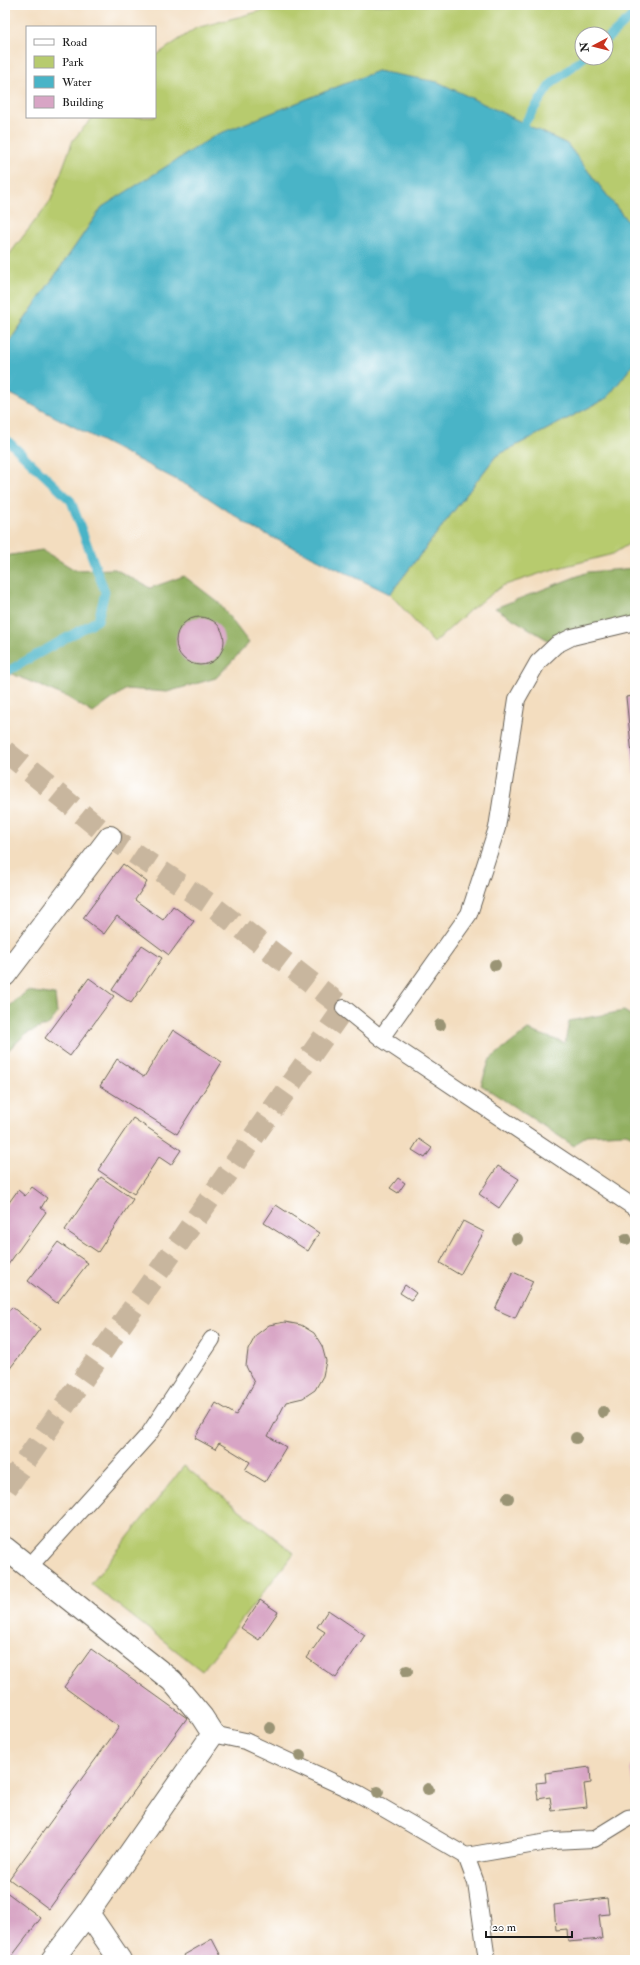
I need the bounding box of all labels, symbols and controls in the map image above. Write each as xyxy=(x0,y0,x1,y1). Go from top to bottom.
legend xyxy=(26,26,156,118)
north arrow xyxy=(574,26,614,66)
text: Road xyxy=(62,35,87,50)
text: N xyxy=(577,40,592,54)
text: Park xyxy=(62,55,84,70)
text: Water xyxy=(61,75,92,90)
text: Building xyxy=(62,95,105,110)
scale bar xyxy=(486,1913,572,1939)
text: 20 m xyxy=(492,1920,517,1935)

